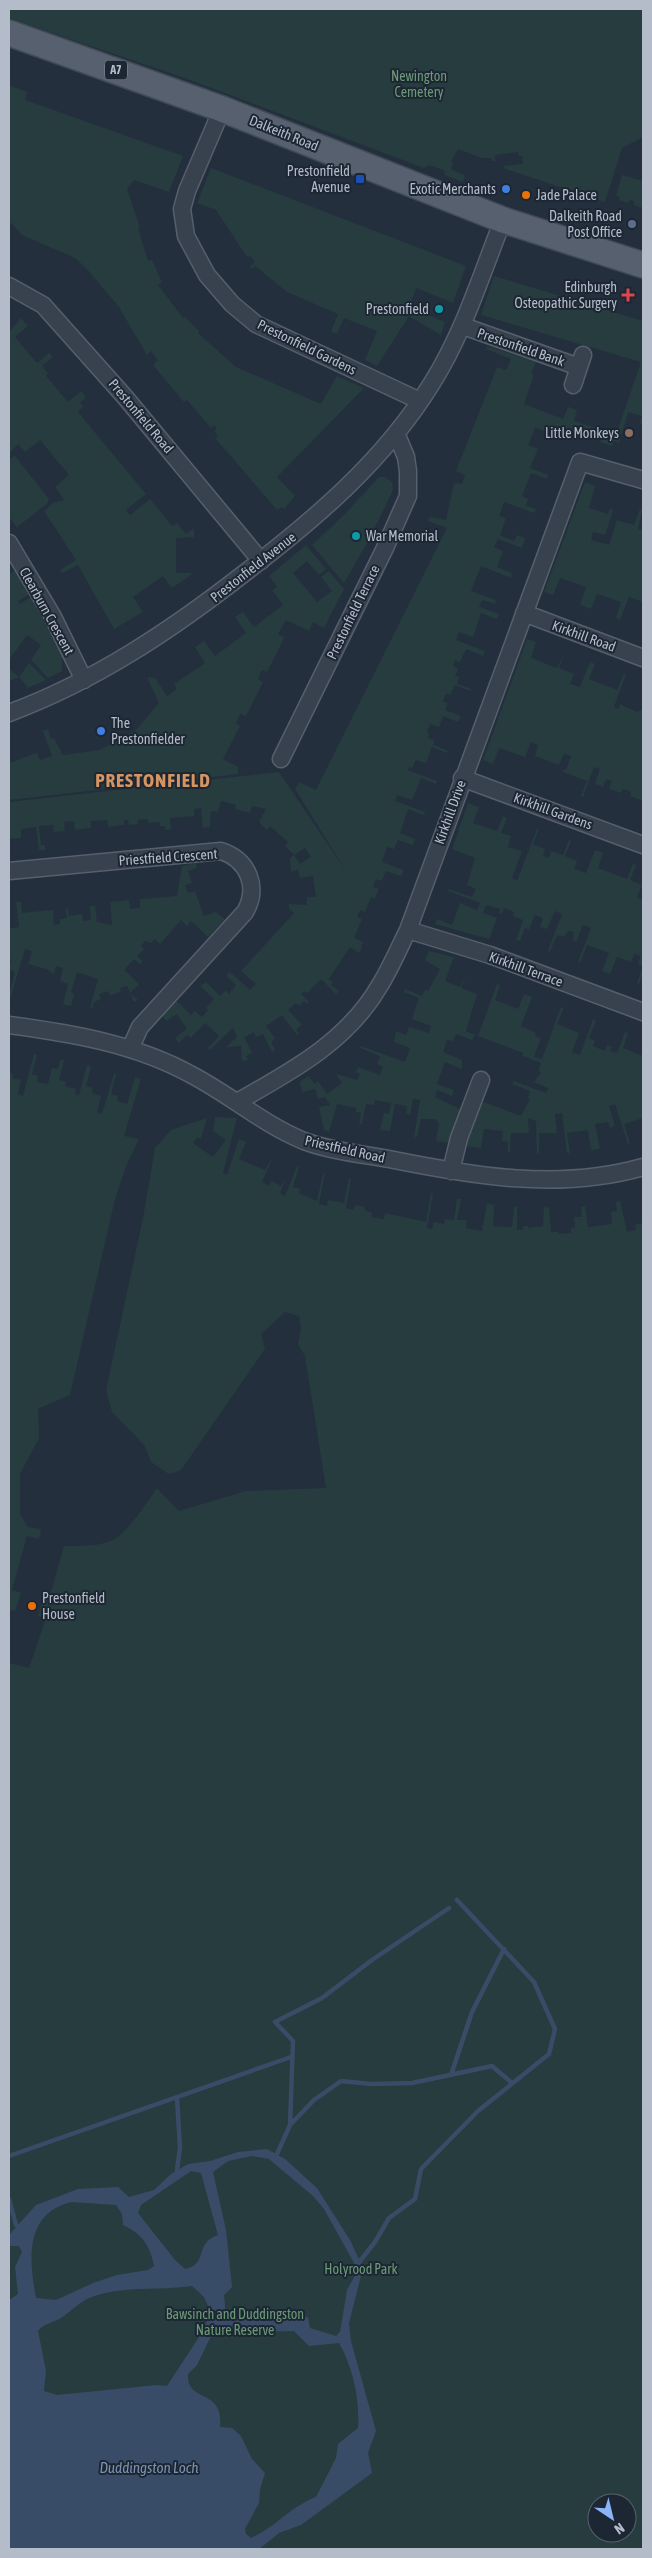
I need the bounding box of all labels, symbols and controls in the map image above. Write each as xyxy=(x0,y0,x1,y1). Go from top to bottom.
road number: A7 xyxy=(105,60,127,80)
park label: Newington Cemetery xyxy=(391,68,447,100)
street label: Dalkeith Road xyxy=(247,112,321,154)
place label: Prestonfield Avenue xyxy=(287,163,350,195)
marker: Prestonfield Avenue xyxy=(354,173,366,185)
place label: Exotic Merchants xyxy=(409,181,496,197)
marker: Exotic Merchants xyxy=(500,183,512,195)
place label: Jade Palace xyxy=(536,187,597,203)
marker: Jade Palace xyxy=(520,189,532,201)
place label: Dalkeith Road Post Office xyxy=(549,208,622,240)
marker: Dalkeith Road Post Office xyxy=(626,218,638,230)
place label: Edinburgh Osteopathic Surgery xyxy=(514,279,617,311)
marker: Edinburgh Osteopathic Surgery xyxy=(621,288,635,302)
place label: Prestonfield xyxy=(366,301,429,317)
marker: Prestonfield xyxy=(433,303,445,315)
street label: Prestonfield Gardens xyxy=(255,316,359,378)
street label: Prestonfield Bank xyxy=(475,325,567,369)
street label: Prestonfield Road xyxy=(105,376,177,456)
place label: Little Monkeys xyxy=(545,425,619,441)
marker: Little Monkeys xyxy=(623,427,635,439)
place label: War Memorial xyxy=(366,528,439,544)
street label: Prestonfield Avenue xyxy=(207,529,299,605)
marker: War Memorial xyxy=(350,530,362,542)
street label: Prestonfield Terrace xyxy=(323,562,383,662)
street label: Clearburn Crescent xyxy=(16,565,78,657)
street label: Kirkhill Road xyxy=(550,617,618,655)
place label: The Prestonfielder xyxy=(111,715,186,747)
marker: The Prestonfielder xyxy=(95,725,107,737)
district label: PRESTONFIELD xyxy=(95,769,211,791)
street label: Kirkhill Drive xyxy=(431,778,469,846)
street label: Kirkhill Gardens xyxy=(511,789,595,833)
street label: Priestfield Crescent xyxy=(118,846,218,868)
street label: Kirkhill Terrace xyxy=(487,948,565,990)
street label: Priestfield Road xyxy=(303,1132,387,1166)
place label: Prestonfield House xyxy=(42,1590,105,1622)
marker: Prestonfield House xyxy=(26,1600,38,1612)
park label: Holyrood Park xyxy=(324,2261,398,2277)
park label: Bawsinch and Duddingston Nature Reserve xyxy=(166,2306,304,2338)
water label: Duddingston Loch xyxy=(99,2459,199,2476)
north arrow xyxy=(587,2493,637,2543)
text: N xyxy=(611,2520,627,2538)

